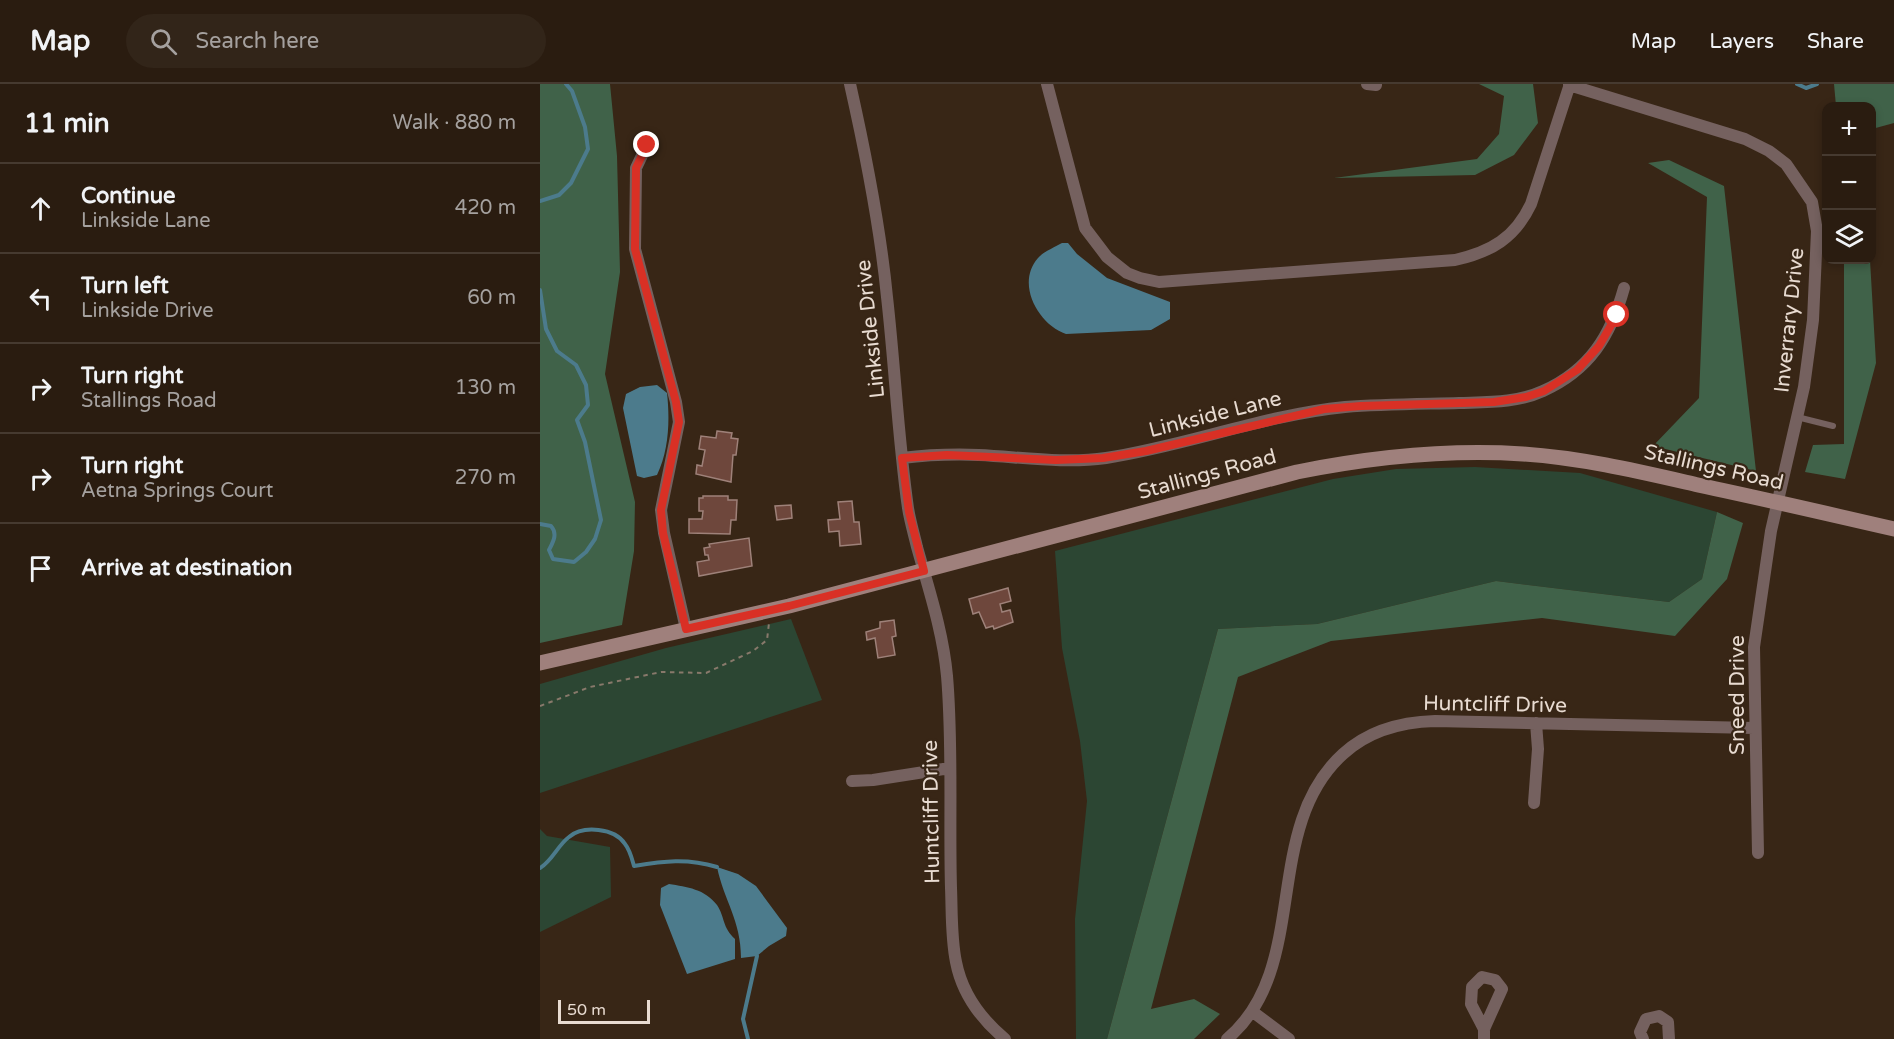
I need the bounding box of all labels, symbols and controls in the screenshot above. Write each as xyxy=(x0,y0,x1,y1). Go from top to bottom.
search box xyxy=(126,14,546,68)
text: Map xyxy=(30,24,90,58)
icon: search xyxy=(147,25,180,58)
text: Search here xyxy=(195,28,319,54)
text: Map xyxy=(1631,29,1676,54)
text: Layers xyxy=(1709,29,1774,54)
text: Share xyxy=(1807,29,1864,54)
map controls xyxy=(1822,102,1876,264)
button: + xyxy=(1822,102,1876,156)
text: 11 min xyxy=(24,108,110,139)
text: Walk · 880 m xyxy=(393,111,516,135)
route end xyxy=(633,131,659,157)
button: − xyxy=(1822,156,1876,210)
text: Continue xyxy=(81,183,176,209)
icon: ahead xyxy=(24,192,57,225)
text: 420 m xyxy=(455,196,516,220)
text: Linkside Lane xyxy=(81,209,210,233)
button: layers xyxy=(1822,210,1876,264)
street label: Inverrary Drive xyxy=(1769,246,1810,394)
street label: Linkside Drive xyxy=(851,258,890,399)
text: Turn left xyxy=(81,273,169,299)
icon: left xyxy=(24,282,57,315)
text: 60 m xyxy=(467,286,516,310)
text: Linkside Drive xyxy=(81,299,213,323)
route start xyxy=(1603,301,1629,327)
text: Turn right xyxy=(81,363,183,389)
icon: right xyxy=(24,372,57,405)
text: 130 m xyxy=(455,376,516,400)
street label: Linkside Lane xyxy=(1146,386,1284,443)
text: Stallings Road xyxy=(81,389,217,413)
street label: Stallings Road xyxy=(1642,439,1786,496)
street label: Stallings Road xyxy=(1135,444,1279,505)
text: Turn right xyxy=(81,453,183,479)
icon: right xyxy=(24,462,57,495)
text: 270 m xyxy=(455,466,516,490)
text: Aetna Springs Court xyxy=(81,479,274,503)
icon: arrive xyxy=(24,552,57,585)
text: Arrive at destination xyxy=(81,555,292,581)
street label: Sneed Drive xyxy=(1725,635,1750,755)
street label: Huntcliff Drive xyxy=(1423,691,1567,718)
street label: Huntcliff Drive xyxy=(918,740,945,884)
scale bar xyxy=(558,997,650,1024)
text: 50 m xyxy=(567,1000,606,1020)

